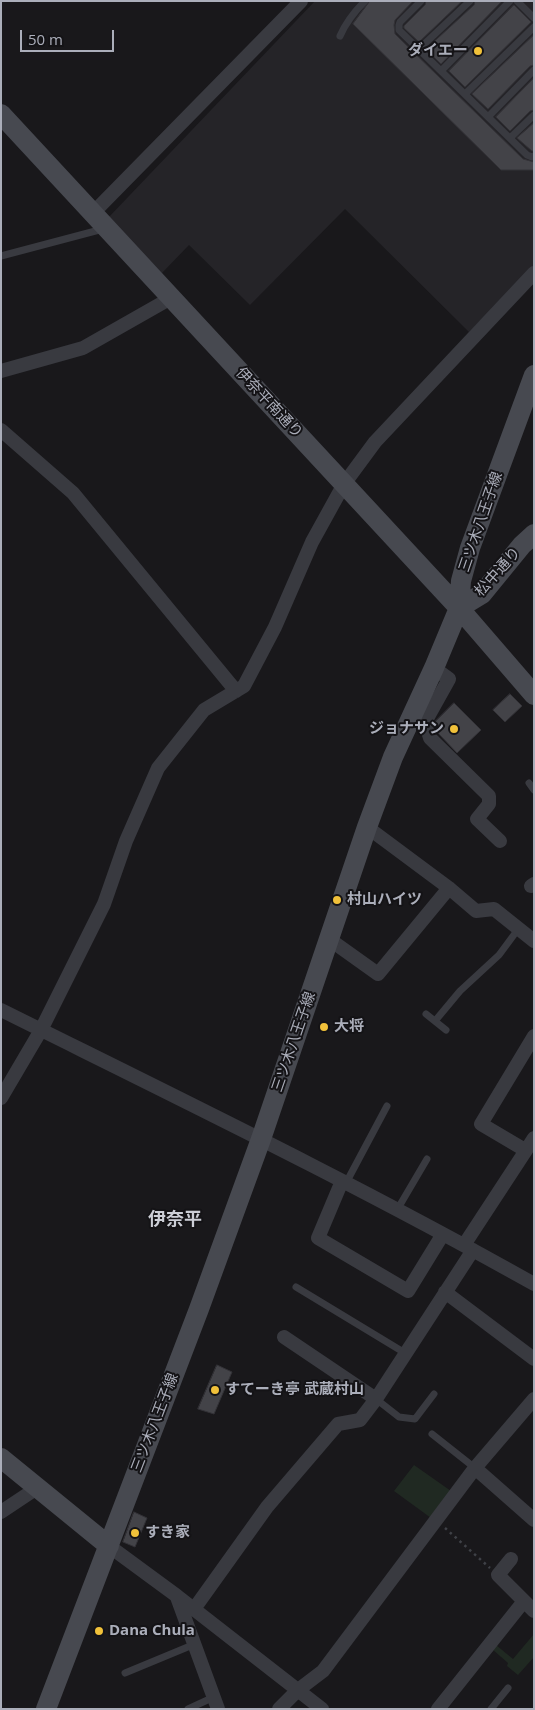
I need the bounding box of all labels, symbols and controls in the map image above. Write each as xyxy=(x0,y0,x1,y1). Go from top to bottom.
scale bar xyxy=(22,20,116,52)
text: 50 m xyxy=(28,29,63,49)
place label: ダイエー xyxy=(408,42,468,60)
marker: ダイエー xyxy=(472,45,484,57)
street label: 伊奈平南通り xyxy=(232,364,306,442)
street label: 三ツ木八王子線 xyxy=(455,469,507,575)
street label: 松中通り xyxy=(471,544,525,600)
place label: ジョナサン xyxy=(369,720,444,738)
marker: ジョナサン xyxy=(448,723,460,735)
place label: 村山ハイツ xyxy=(347,891,422,909)
marker: 村山ハイツ xyxy=(331,894,343,906)
street label: 三ツ木八王子線 xyxy=(268,989,320,1095)
place label: 大将 xyxy=(334,1018,364,1036)
marker: 大将 xyxy=(318,1021,330,1033)
district label: 伊奈平 xyxy=(148,1209,202,1231)
street label: 三ツ木八王子線 xyxy=(128,1371,182,1475)
place label: すてーき亭 武蔵村山 xyxy=(225,1381,364,1399)
marker: すてーき亭 武蔵村山 xyxy=(209,1384,221,1396)
place label: すき家 xyxy=(145,1524,190,1542)
marker: すき家 xyxy=(129,1527,141,1539)
place label: Dana Chula xyxy=(109,1622,195,1640)
marker: Dana Chula xyxy=(93,1625,105,1637)

